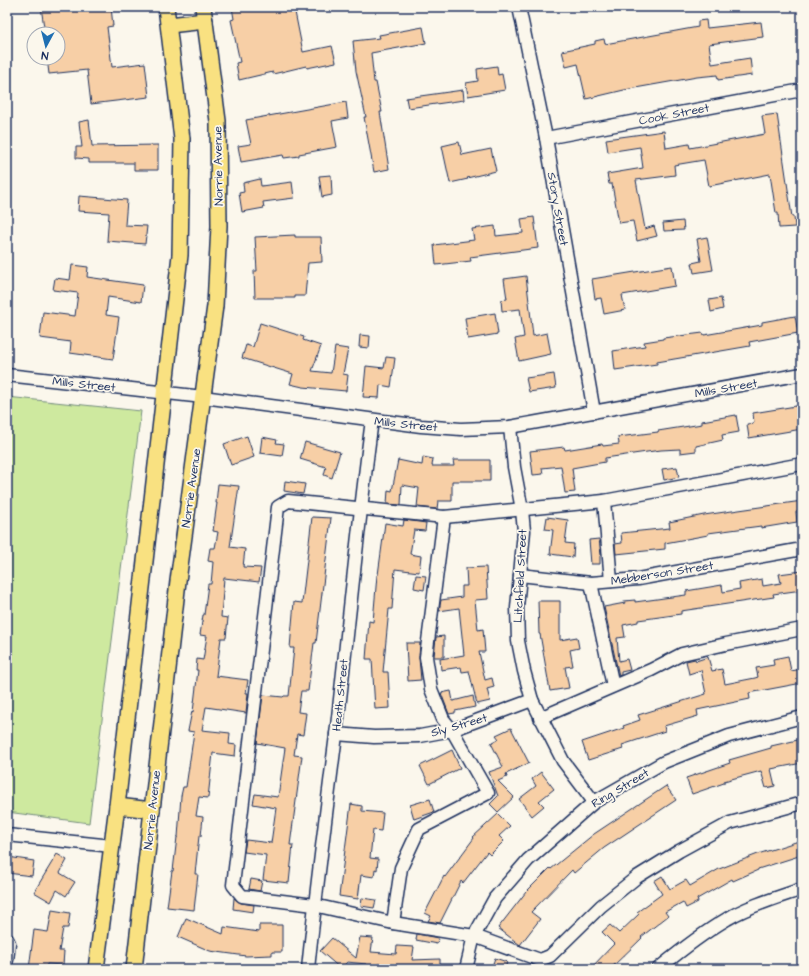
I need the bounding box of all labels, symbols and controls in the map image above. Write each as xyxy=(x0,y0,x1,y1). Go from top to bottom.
north arrow xyxy=(26,26,66,66)
text: N xyxy=(40,48,49,63)
street label: Cook Street xyxy=(638,99,711,130)
street label: Norrie Avenue xyxy=(209,126,228,206)
street label: Story Street xyxy=(542,171,572,247)
street label: Mills Street xyxy=(52,373,116,396)
street label: Mills Street xyxy=(693,375,759,402)
street label: Mills Street xyxy=(374,413,438,436)
street label: Norrie Avenue xyxy=(178,447,206,529)
street label: Litchfield Street xyxy=(510,529,531,623)
street label: Mebberson Street xyxy=(610,557,715,590)
street label: Heath Street xyxy=(328,658,353,732)
street label: Sly Street xyxy=(429,709,490,743)
street label: Ring Street xyxy=(588,764,653,813)
street label: Norrie Avenue xyxy=(140,769,165,851)

